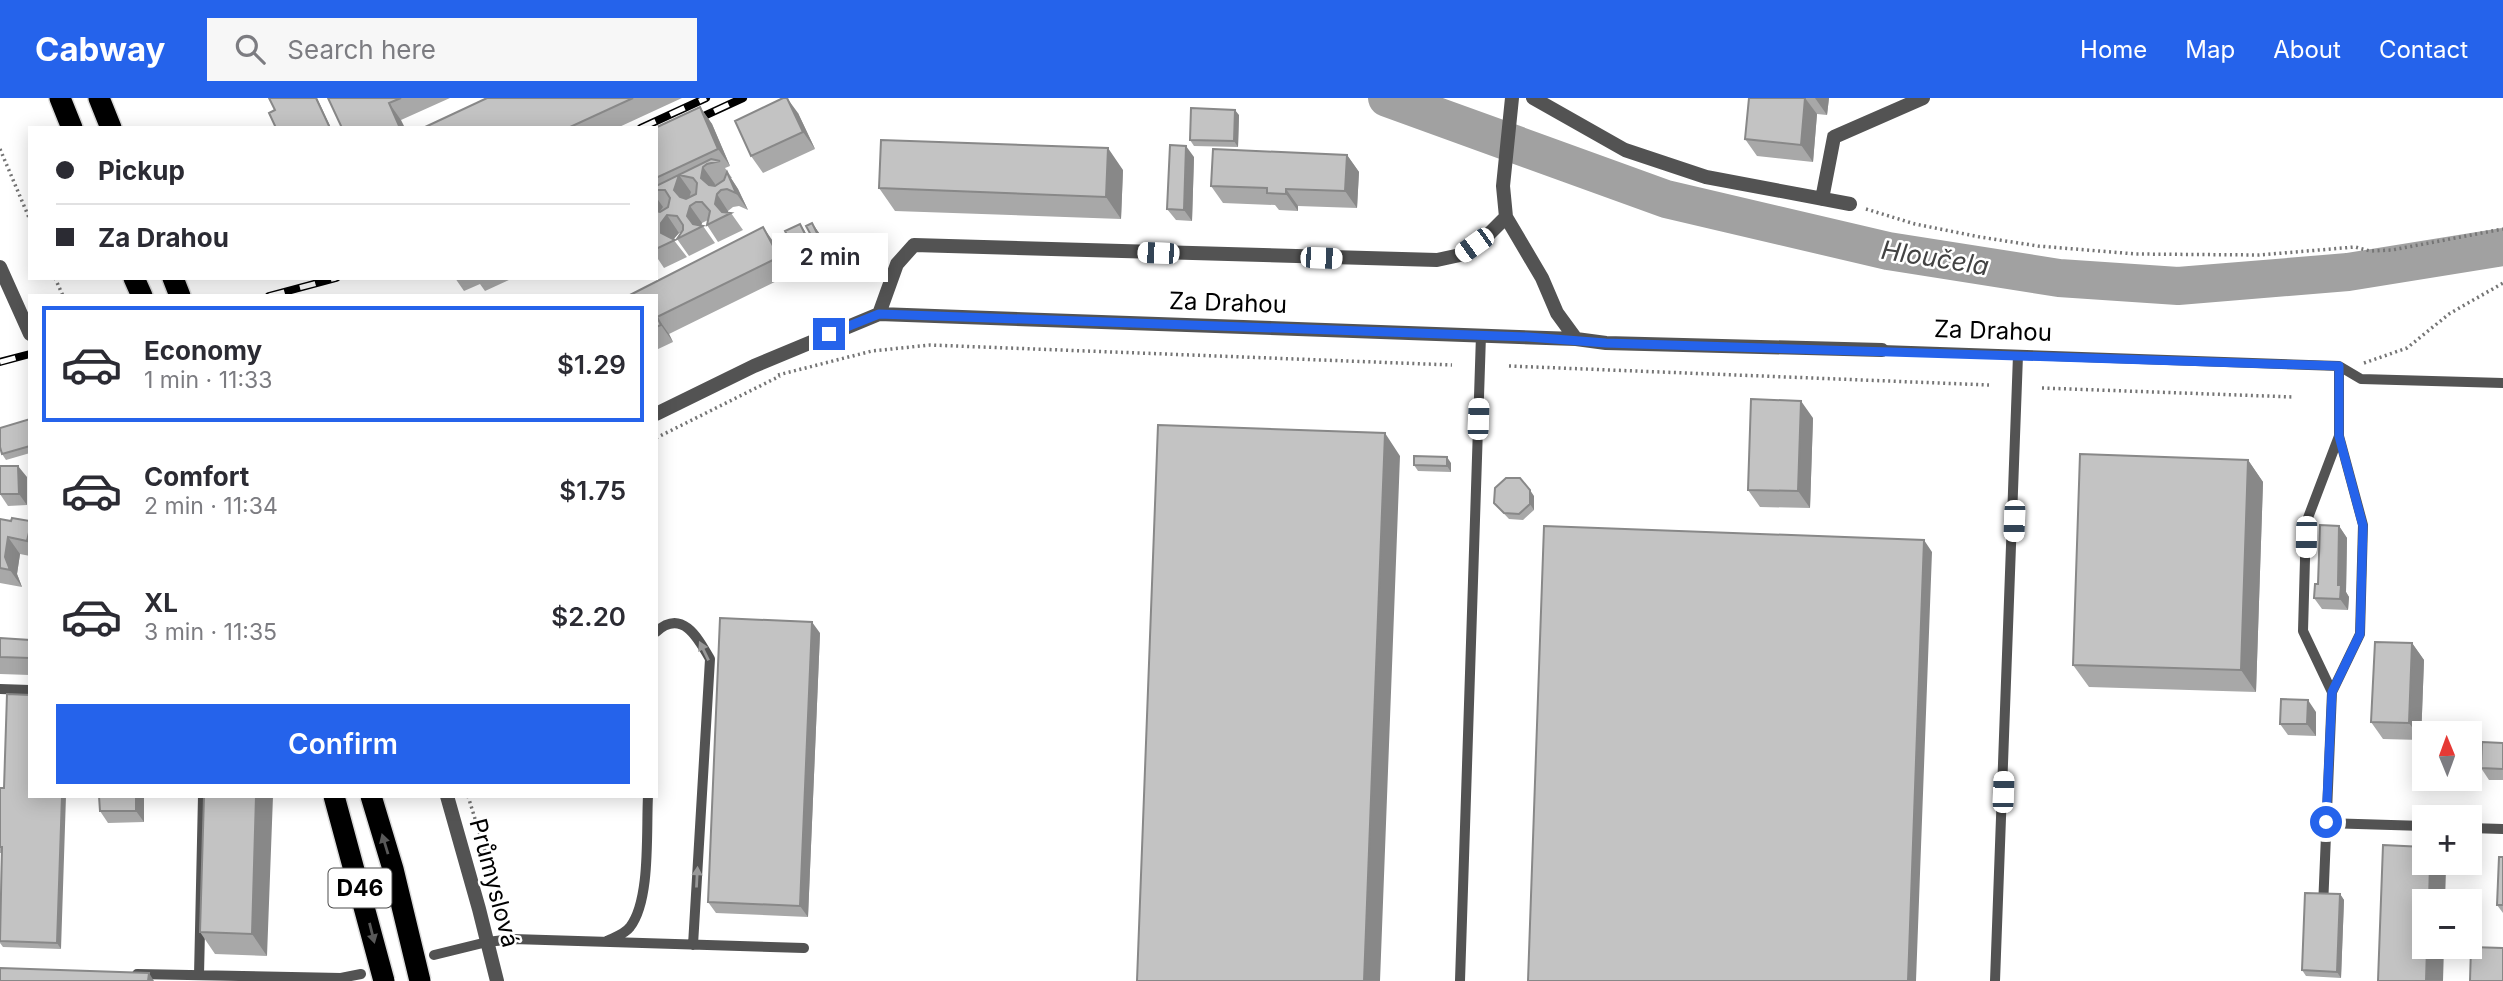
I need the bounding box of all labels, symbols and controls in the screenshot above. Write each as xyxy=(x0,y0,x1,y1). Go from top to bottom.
search box xyxy=(207,18,697,81)
text: Cabway xyxy=(35,29,165,69)
icon: search xyxy=(231,30,269,68)
text: Search here xyxy=(287,34,436,65)
text: Home xyxy=(2080,35,2147,64)
text: Map xyxy=(2185,35,2235,64)
text: About xyxy=(2273,35,2341,64)
text: Contact xyxy=(2379,35,2468,64)
text: Pickup xyxy=(98,155,185,186)
text: Za Drahou xyxy=(98,222,229,253)
car xyxy=(1451,224,1498,266)
callout: 2 min xyxy=(771,232,887,282)
water label: Hloučela xyxy=(1879,234,1991,281)
car xyxy=(1137,242,1180,264)
text: 2 min xyxy=(800,243,860,271)
car xyxy=(1300,247,1343,269)
street label: Za Drahou xyxy=(1169,286,1287,319)
street label: Za Drahou xyxy=(1934,314,2052,347)
route end xyxy=(813,318,845,350)
icon: car xyxy=(60,333,123,396)
text: Economy xyxy=(144,335,262,366)
text: $1.29 xyxy=(557,349,626,380)
text: 1 min · 11:33 xyxy=(144,366,272,394)
car xyxy=(1467,398,1490,440)
icon: car xyxy=(60,459,123,522)
text: Comfort xyxy=(144,461,249,492)
text: $1.75 xyxy=(559,475,626,506)
text: 2 min · 11:34 xyxy=(144,492,278,520)
car xyxy=(2003,500,2026,542)
car xyxy=(2296,516,2317,558)
icon: car xyxy=(60,585,123,648)
text: XL xyxy=(144,587,178,618)
text: $2.20 xyxy=(551,601,626,632)
text: 3 min · 11:35 xyxy=(144,618,277,646)
one-way arrow xyxy=(699,641,710,661)
button: Confirm xyxy=(56,704,630,784)
north arrow xyxy=(2412,721,2482,791)
map controls xyxy=(2412,721,2482,959)
car xyxy=(1992,771,2015,813)
button: + xyxy=(2412,805,2482,875)
route start xyxy=(2310,806,2342,838)
street label: Průmyslová xyxy=(463,815,526,950)
one-way arrow xyxy=(380,833,390,854)
one-way arrow xyxy=(692,865,703,887)
road number: D46 xyxy=(328,868,392,908)
button: − xyxy=(2412,889,2482,959)
one-way arrow xyxy=(367,922,378,944)

